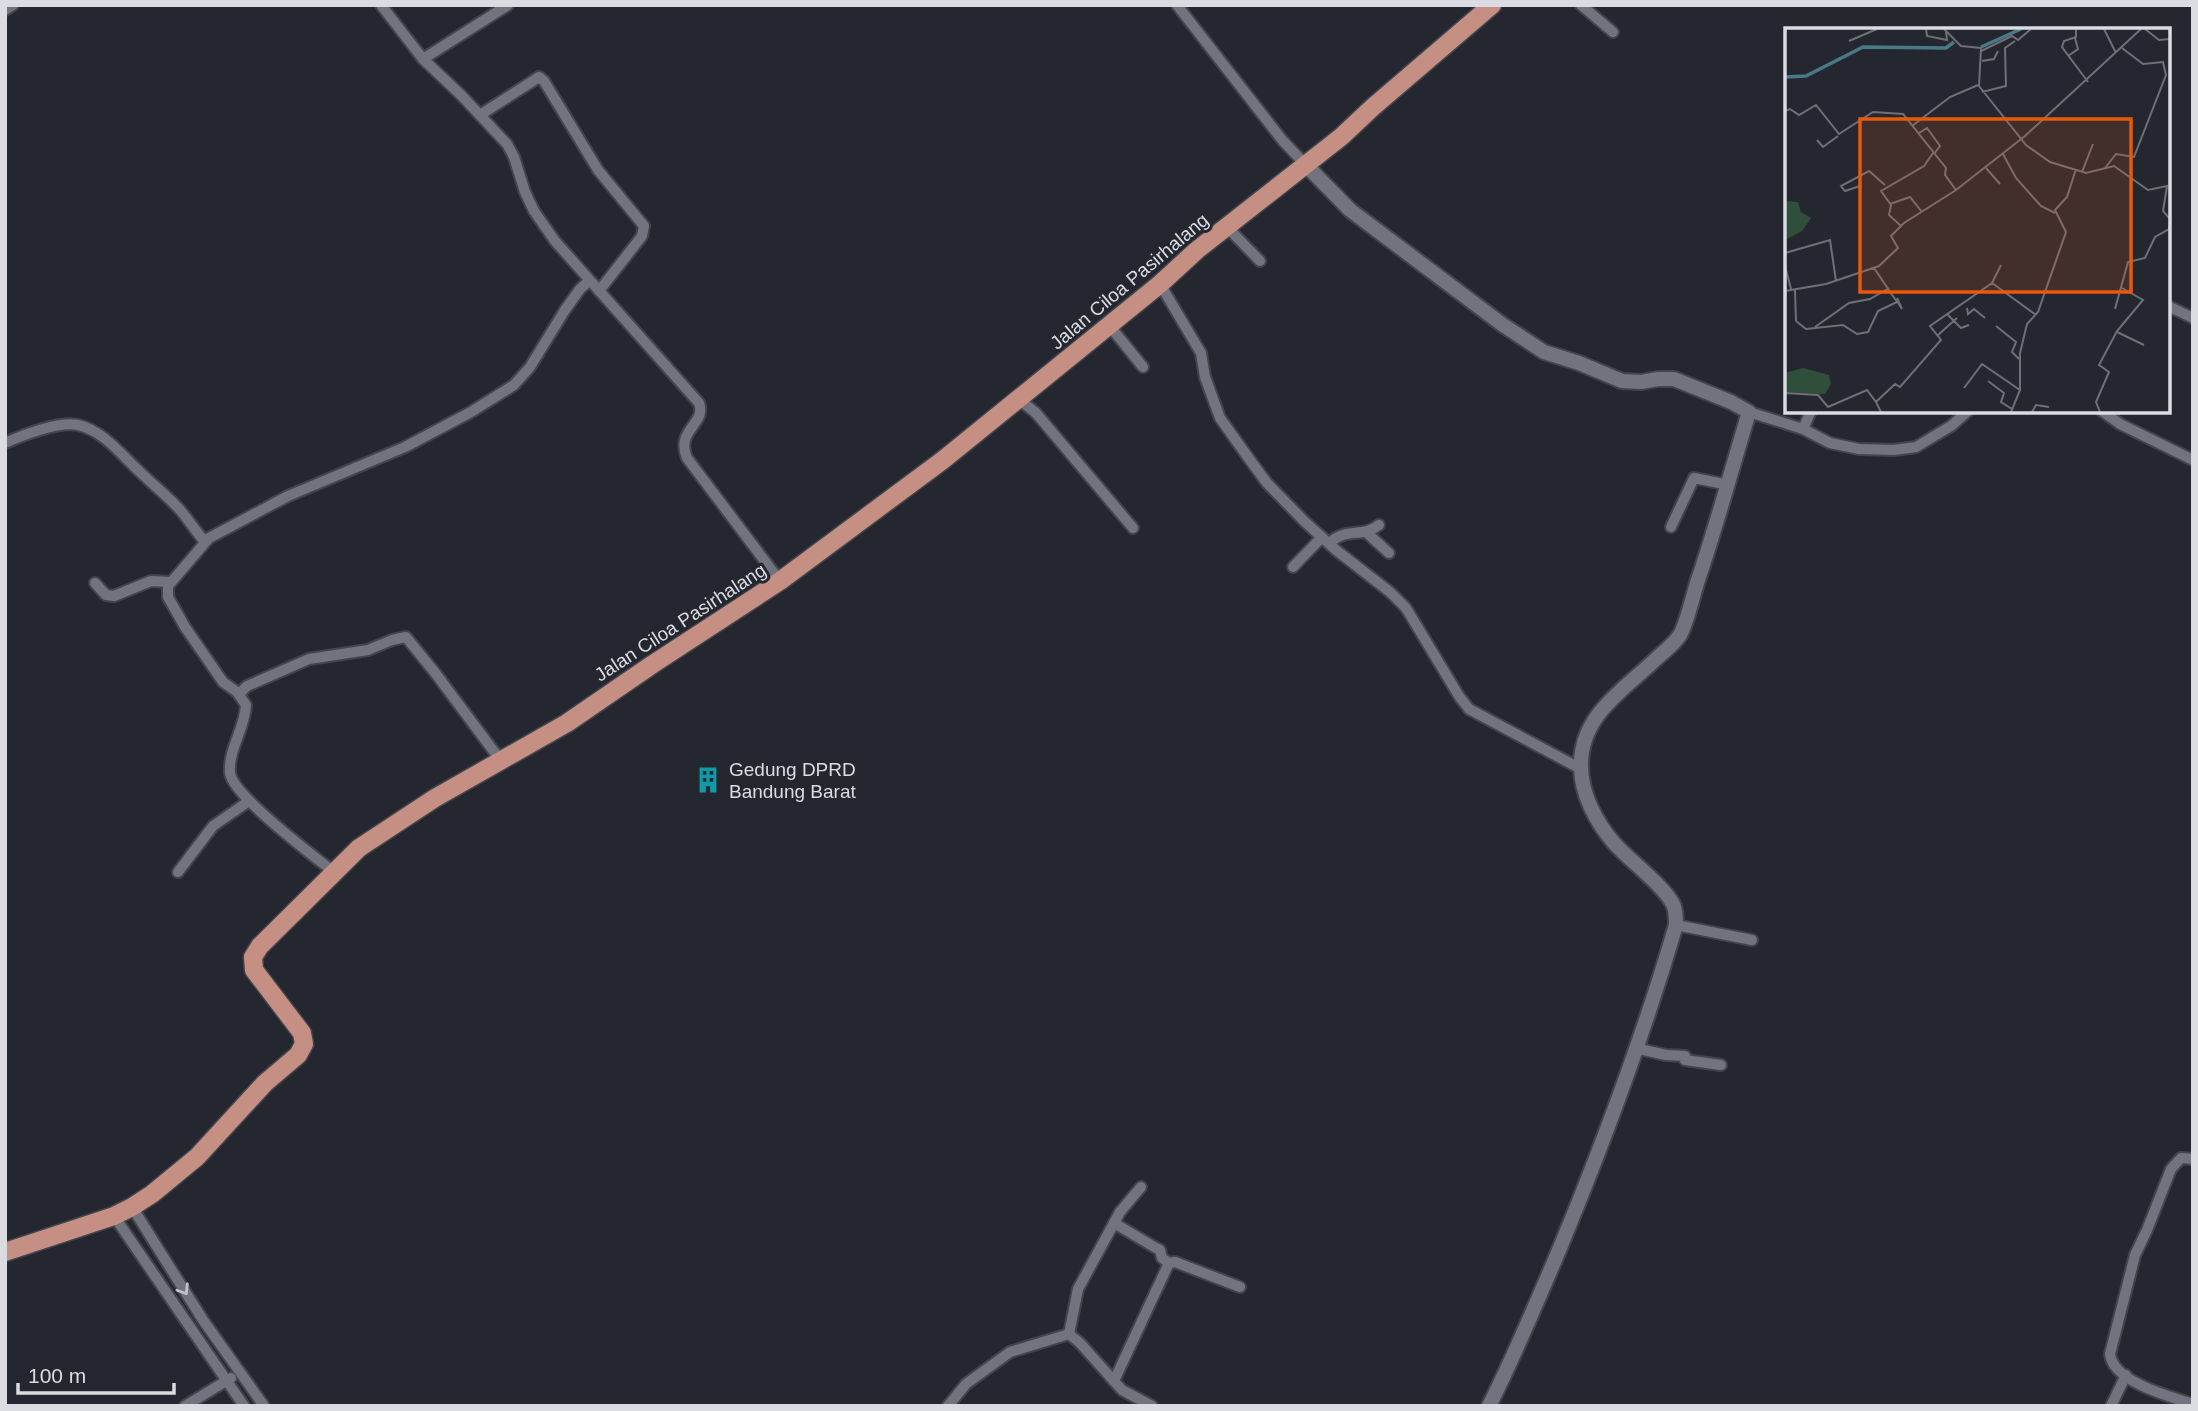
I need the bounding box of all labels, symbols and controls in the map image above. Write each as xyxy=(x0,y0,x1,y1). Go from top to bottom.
inset map xyxy=(1785,28,2170,413)
street label: Jalan Ciloa Pasirhalang xyxy=(1046,209,1213,354)
street label: Jalan Ciloa Pasirhalang xyxy=(591,559,770,686)
place label: Gedung DPRD Bandung Barat xyxy=(729,759,856,802)
building icon: Gedung DPRD Bandung Barat xyxy=(693,765,723,795)
one-way arrow xyxy=(175,1282,188,1295)
scale bar xyxy=(18,1352,173,1396)
text: 100 m xyxy=(28,1364,86,1387)

